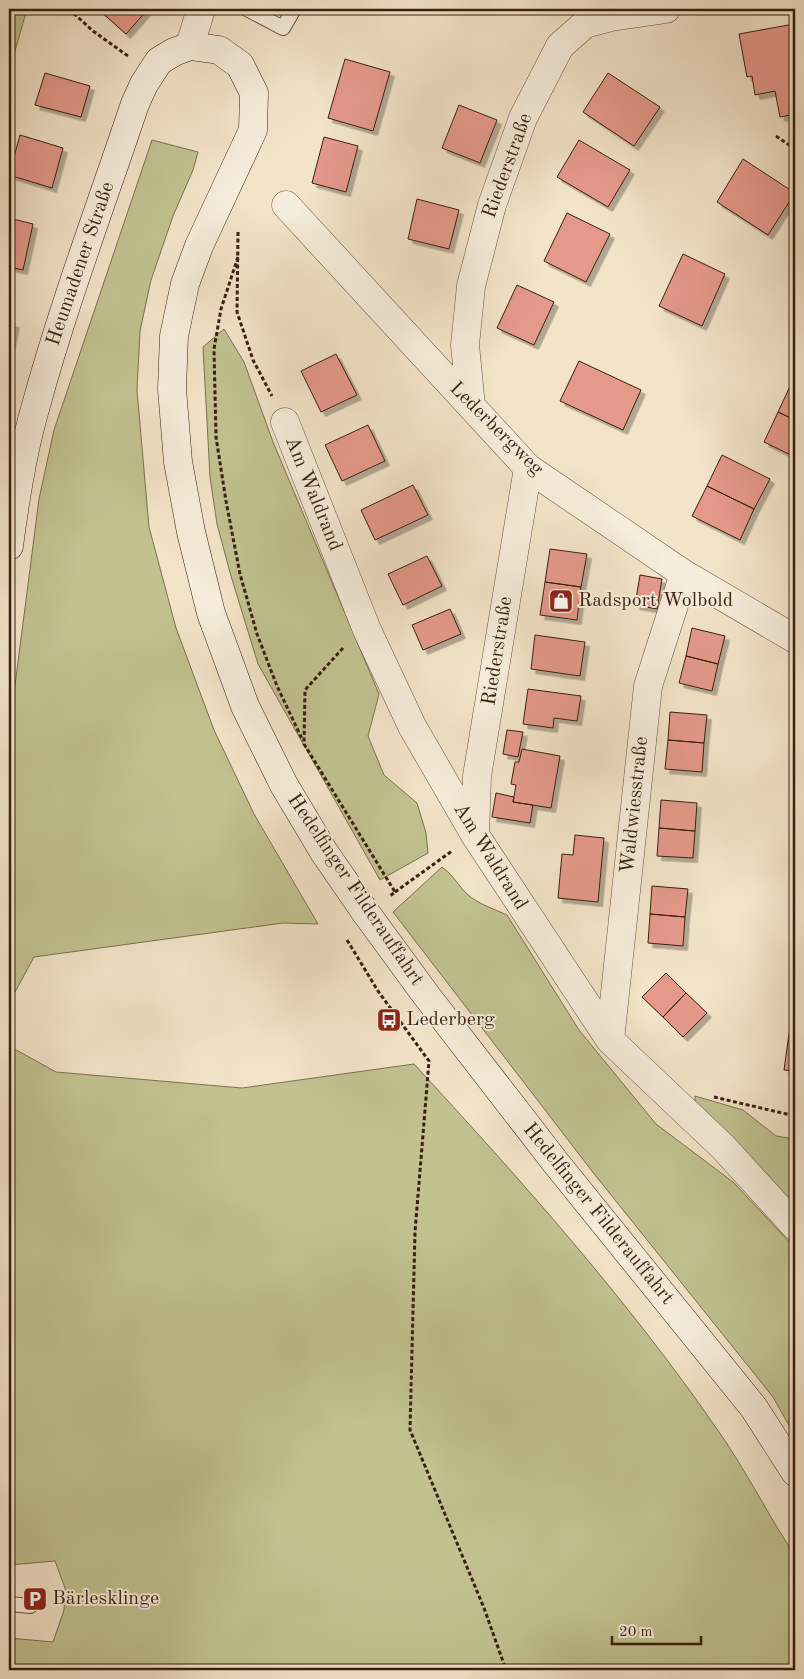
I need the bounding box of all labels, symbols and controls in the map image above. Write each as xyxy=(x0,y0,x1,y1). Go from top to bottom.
street label: Riederstraße xyxy=(480,111,536,221)
street label: Heumadener Straße xyxy=(44,179,118,349)
street label: Lederbergweg xyxy=(445,378,547,480)
street label: Am Waldrand xyxy=(281,434,345,554)
shop icon: Radsport Wolbold xyxy=(548,588,574,614)
place label: Radsport Wolbold xyxy=(578,591,733,611)
street label: Riederstraße xyxy=(479,595,517,707)
street label: Waldwiesstraße xyxy=(618,735,652,875)
street label: Hedelfinger Filderauffahrt xyxy=(283,790,427,990)
street label: Am Waldrand xyxy=(449,800,531,914)
bus stop icon: Lederberg xyxy=(376,1007,402,1033)
place label: Lederberg xyxy=(406,1010,495,1030)
street label: Hedelfinger Filderauffahrt xyxy=(519,1119,677,1309)
parking icon: Bärlesklinge xyxy=(22,1586,48,1612)
place label: Bärlesklinge xyxy=(52,1589,159,1609)
scale bar xyxy=(612,1614,700,1646)
text: 20 m xyxy=(619,1625,653,1640)

